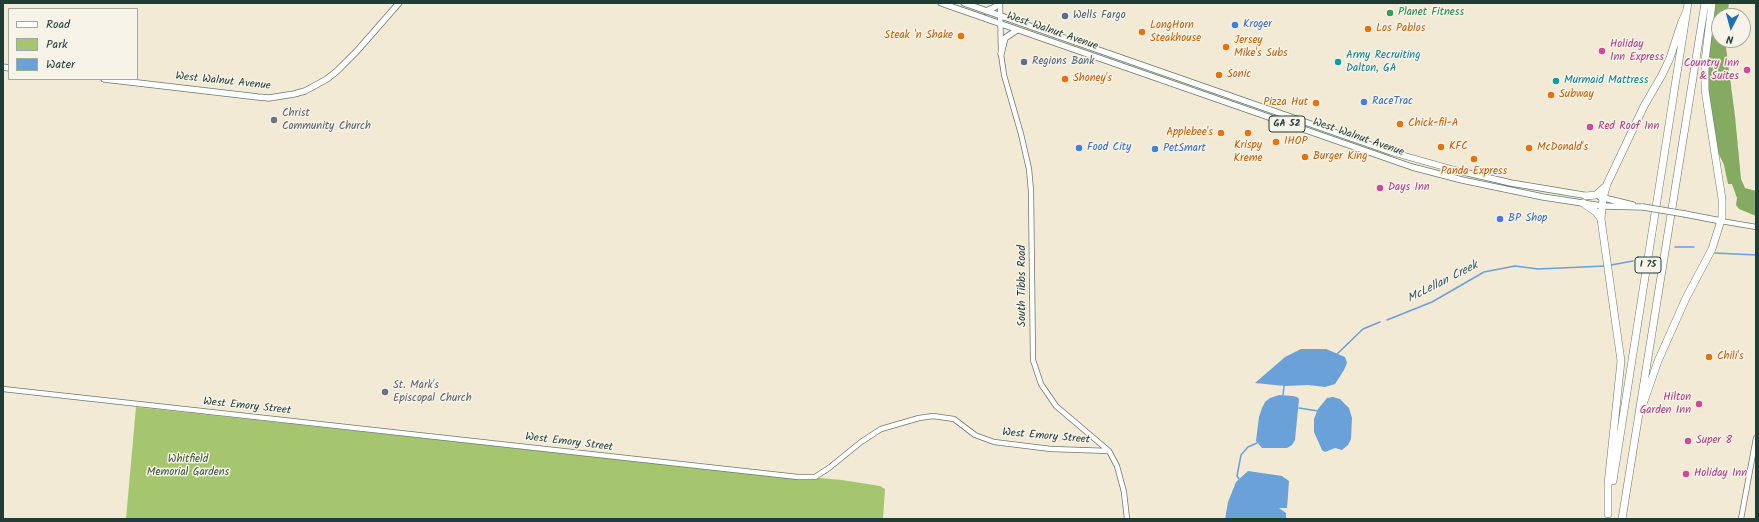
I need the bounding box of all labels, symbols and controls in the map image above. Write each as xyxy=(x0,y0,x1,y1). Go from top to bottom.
place label: Planet Fitness xyxy=(1398,6,1464,20)
legend xyxy=(8,8,138,80)
marker: Planet Fitness xyxy=(1385,8,1395,18)
north arrow xyxy=(1711,8,1751,48)
place label: Wells Fargo xyxy=(1073,9,1126,23)
street label: West Walnut Avenue xyxy=(1005,10,1099,54)
marker: Wells Fargo xyxy=(1060,11,1070,21)
text: Road xyxy=(46,15,70,34)
place label: Kroger xyxy=(1243,18,1272,32)
place label: LongHorn Steakhouse xyxy=(1150,19,1201,45)
marker: Kroger xyxy=(1230,20,1240,30)
place label: Los Pablos xyxy=(1376,22,1425,36)
marker: Los Pablos xyxy=(1363,24,1373,34)
marker: LongHorn Steakhouse xyxy=(1137,27,1147,37)
place label: Steak 'n Shake xyxy=(884,29,953,43)
text: N xyxy=(1725,30,1734,48)
marker: Steak 'n Shake xyxy=(956,31,966,41)
place label: Jersey Mike's Subs xyxy=(1234,34,1288,60)
text: Park xyxy=(46,35,68,54)
place label: Holiday Inn Express xyxy=(1610,38,1664,64)
marker: Jersey Mike's Subs xyxy=(1221,42,1231,52)
marker: Holiday Inn Express xyxy=(1597,46,1607,56)
place label: Army Recruiting Dalton, GA xyxy=(1346,49,1420,75)
text: Water xyxy=(46,55,75,74)
place label: Regions Bank xyxy=(1032,55,1094,69)
marker: Regions Bank xyxy=(1019,57,1029,67)
marker: Army Recruiting Dalton, GA xyxy=(1333,57,1343,67)
place label: Country Inn & Suites xyxy=(1684,57,1739,83)
marker: Country Inn & Suites xyxy=(1742,65,1752,75)
place label: Sonic xyxy=(1227,68,1251,82)
street label: West Walnut Avenue xyxy=(175,70,271,94)
marker: Sonic xyxy=(1214,70,1224,80)
place label: Shoney's xyxy=(1073,72,1112,86)
marker: Shoney's xyxy=(1060,74,1070,84)
place label: Murmaid Mattress xyxy=(1564,74,1648,88)
marker: Murmaid Mattress xyxy=(1551,76,1561,86)
place label: Subway xyxy=(1559,88,1594,102)
marker: Subway xyxy=(1546,90,1556,100)
place label: RaceTrac xyxy=(1372,95,1413,109)
place label: Pizza Hut xyxy=(1263,96,1308,110)
marker: RaceTrac xyxy=(1359,97,1369,107)
marker: Pizza Hut xyxy=(1311,98,1321,108)
place label: Christ Community Church xyxy=(282,107,371,133)
marker: Christ Community Church xyxy=(269,115,279,125)
road number: GA 52 xyxy=(1269,116,1305,132)
street label: West Walnut Avenue xyxy=(1311,116,1405,160)
place label: Chick-fil-A xyxy=(1408,117,1458,131)
marker: Chick-fil-A xyxy=(1395,119,1405,129)
place label: Red Roof Inn xyxy=(1598,120,1659,134)
marker: Red Roof Inn xyxy=(1585,122,1595,132)
place label: Applebee's xyxy=(1166,126,1213,140)
marker: Applebee's xyxy=(1216,128,1226,138)
marker: Krispy Kreme xyxy=(1243,128,1253,138)
place label: IHOP xyxy=(1284,135,1307,149)
marker: IHOP xyxy=(1271,137,1281,147)
place label: Krispy Kreme xyxy=(1234,139,1262,165)
place label: KFC xyxy=(1449,140,1468,154)
place label: Food City xyxy=(1087,141,1131,155)
place label: McDonald's xyxy=(1537,141,1588,155)
place label: PetSmart xyxy=(1163,142,1206,156)
marker: KFC xyxy=(1436,142,1446,152)
marker: Food City xyxy=(1074,143,1084,153)
marker: McDonald's xyxy=(1524,143,1534,153)
marker: PetSmart xyxy=(1150,144,1160,154)
place label: Burger King xyxy=(1313,150,1367,164)
marker: Burger King xyxy=(1300,152,1310,162)
marker: Panda Express xyxy=(1469,154,1479,164)
place label: Panda Express xyxy=(1441,165,1507,179)
place label: Days Inn xyxy=(1388,181,1430,195)
marker: Days Inn xyxy=(1375,183,1385,193)
place label: BP Shop xyxy=(1508,212,1547,226)
marker: BP Shop xyxy=(1495,214,1505,224)
street label: South Tibbs Road xyxy=(1016,245,1030,327)
road number: I 75 xyxy=(1635,257,1661,273)
water label: McLellan Creek xyxy=(1405,259,1481,307)
place label: Chili's xyxy=(1717,350,1744,364)
marker: Chili's xyxy=(1704,352,1714,362)
place label: St. Mark's Episcopal Church xyxy=(393,379,472,405)
marker: St. Mark's Episcopal Church xyxy=(380,387,390,397)
place label: Hilton Garden Inn xyxy=(1640,391,1691,417)
street label: West Emory Street xyxy=(202,396,292,418)
marker: Hilton Garden Inn xyxy=(1694,399,1704,409)
street label: West Emory Street xyxy=(1001,427,1091,447)
street label: West Emory Street xyxy=(524,431,614,455)
place label: Super 8 xyxy=(1696,434,1732,448)
marker: Super 8 xyxy=(1683,436,1693,446)
park label: Whitfield Memorial Gardens xyxy=(147,453,229,479)
place label: Holiday Inn xyxy=(1694,467,1747,481)
marker: Holiday Inn xyxy=(1681,469,1691,479)

